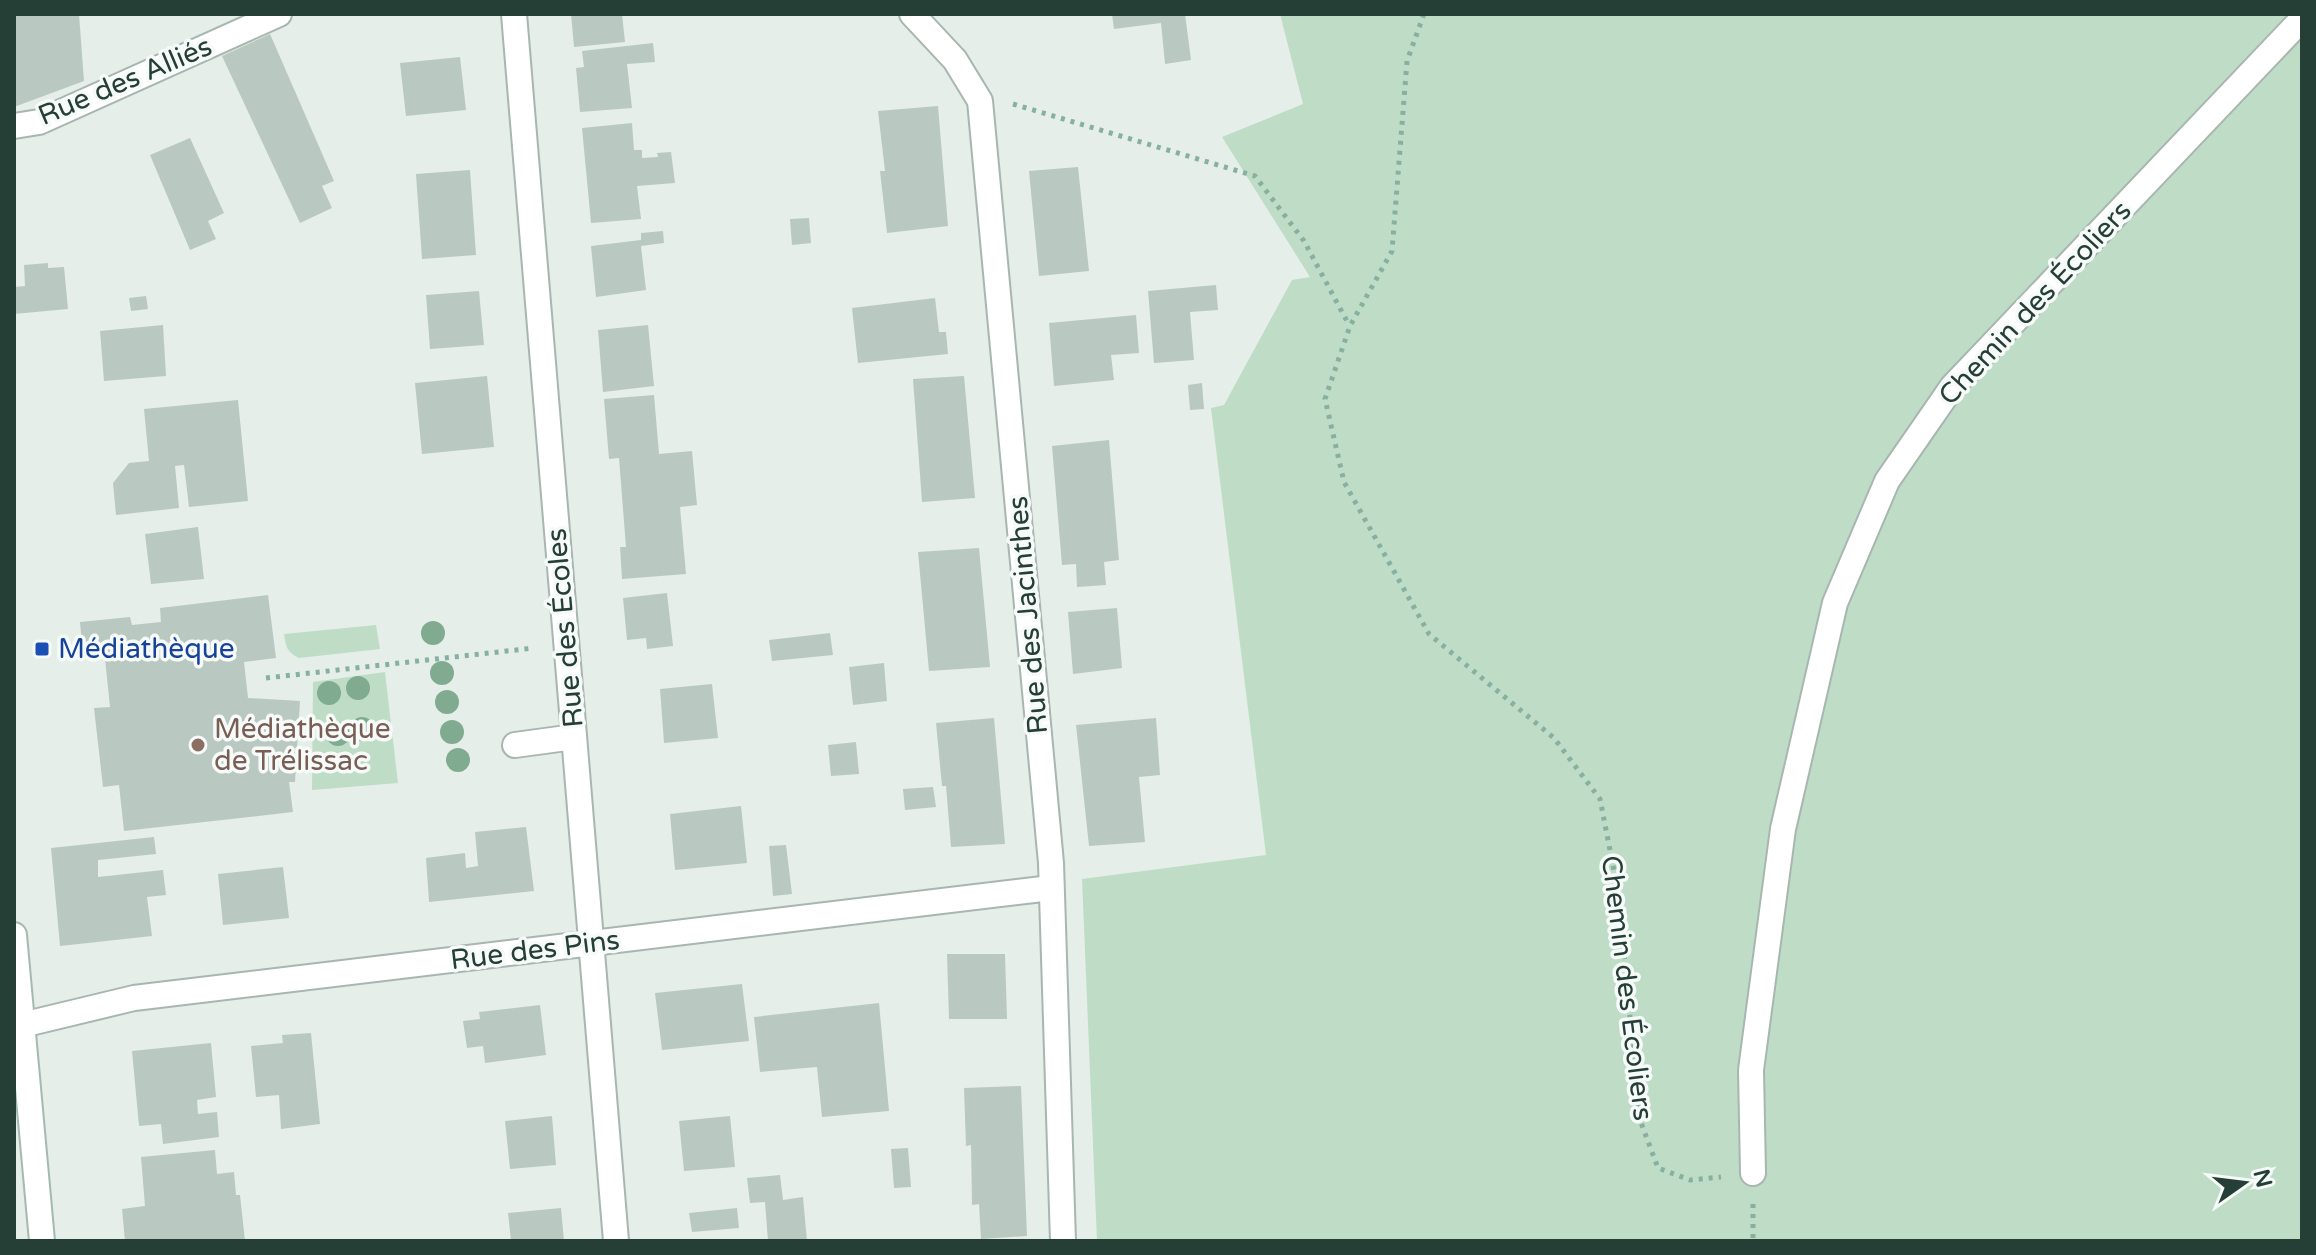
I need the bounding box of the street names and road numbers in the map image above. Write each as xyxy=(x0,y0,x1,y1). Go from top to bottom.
street label: Rue des Alliés xyxy=(33,29,217,133)
street label: Chemin des Écoliers xyxy=(1932,194,2138,412)
street label: Rue des Jacinthes xyxy=(1001,495,1055,735)
street label: Rue des Écoles xyxy=(539,527,591,729)
street label: Chemin des Écoliers xyxy=(1594,853,1660,1123)
street label: Rue des Pins xyxy=(448,923,622,977)

